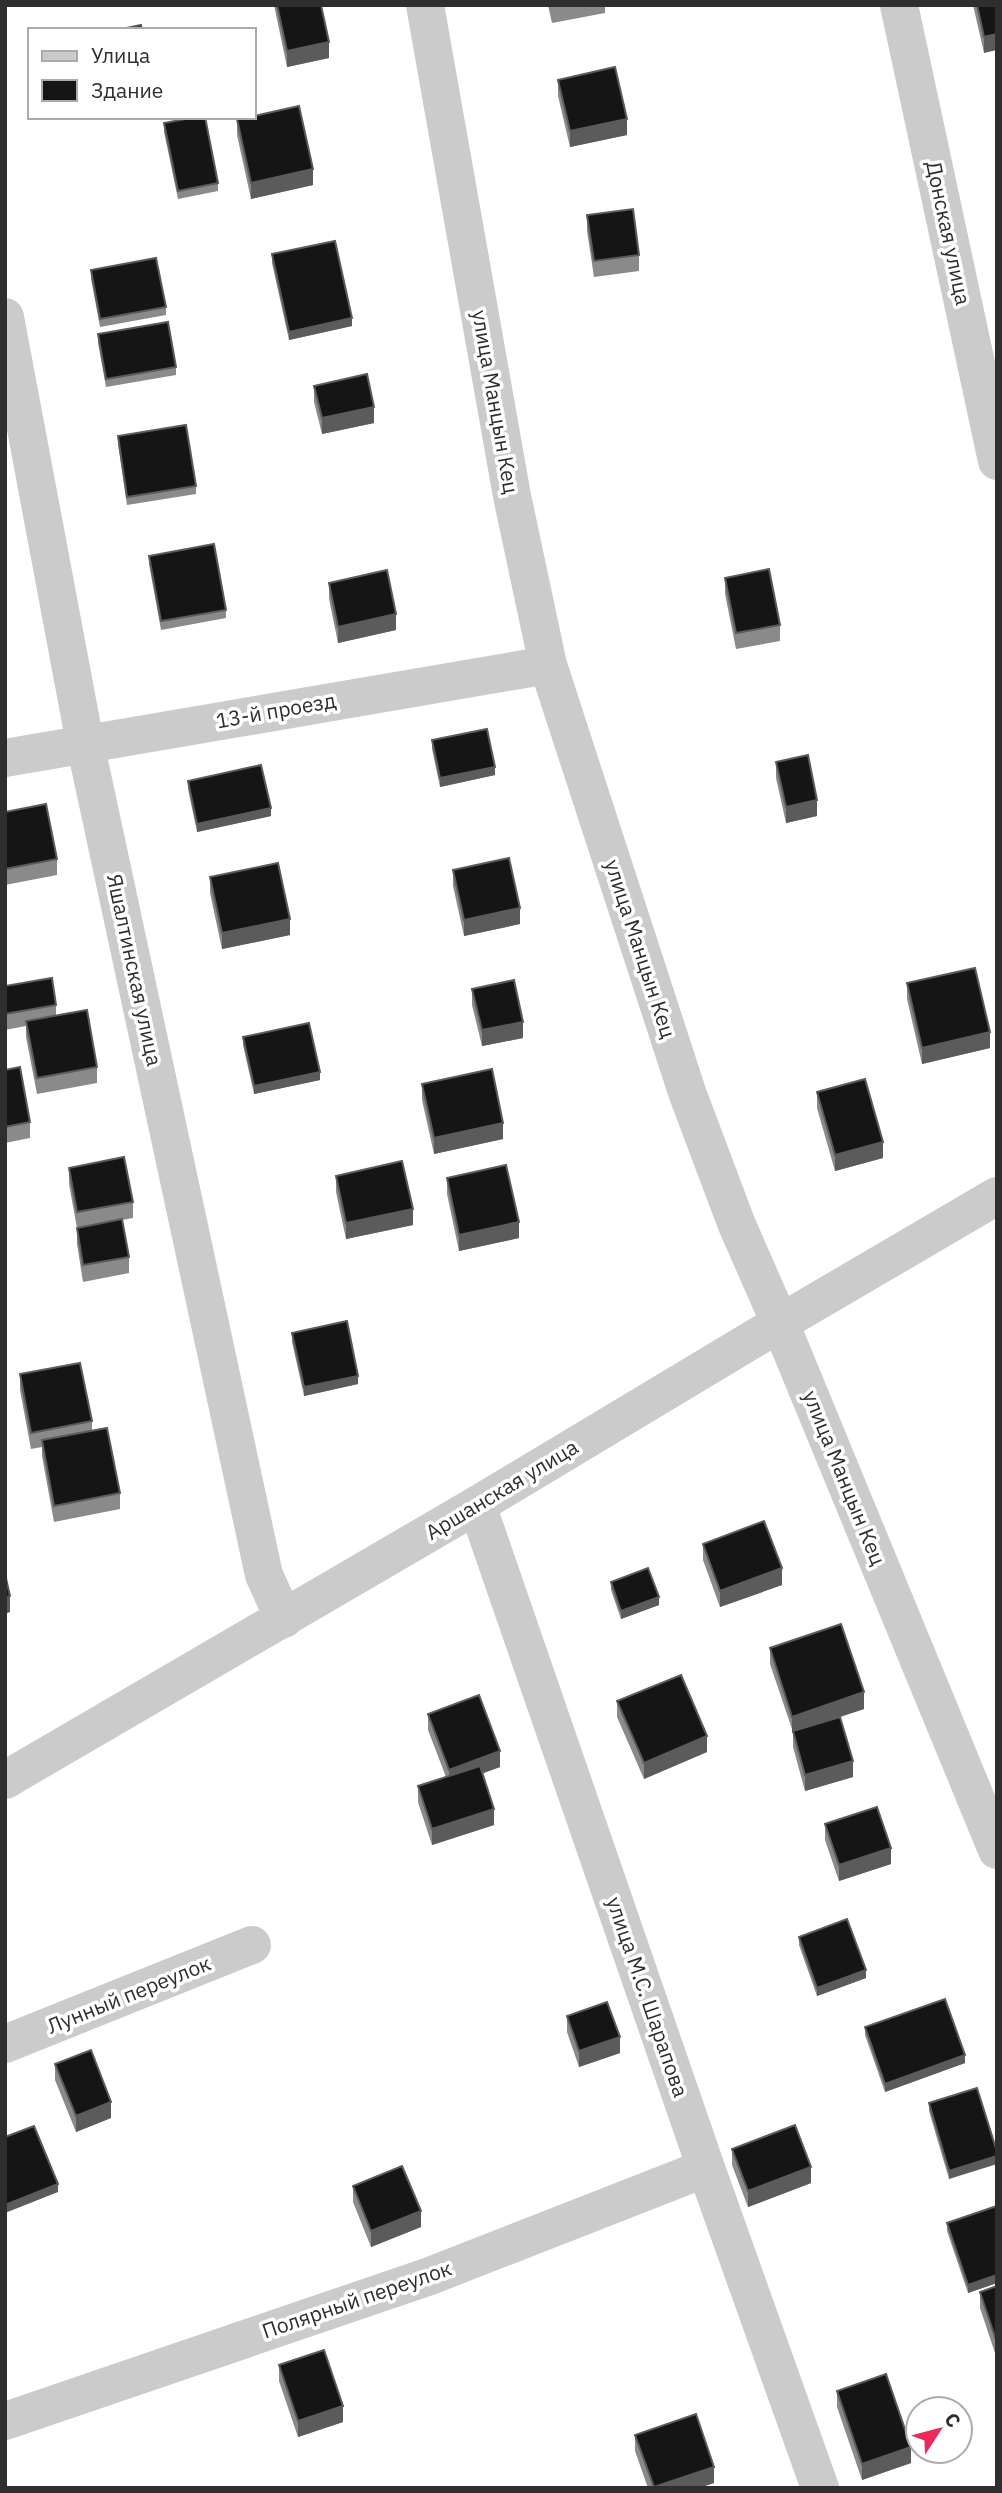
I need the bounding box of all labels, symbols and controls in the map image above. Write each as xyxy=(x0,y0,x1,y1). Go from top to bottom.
legend xyxy=(28,28,256,119)
text: Улица xyxy=(91,41,150,69)
text: Здание xyxy=(91,76,163,104)
street label: Донская улица xyxy=(920,158,978,307)
street label: улица Манцын Кец xyxy=(466,308,526,496)
street label: 13-й проезд xyxy=(214,686,338,734)
street label: улица Манцын Кец xyxy=(599,856,683,1042)
street label: Яшалтинская улица xyxy=(101,871,169,1068)
street label: улица Манцын Кец xyxy=(797,1386,893,1570)
street label: Аршанская улица xyxy=(420,1432,583,1546)
street label: улица М.С. Шарапова xyxy=(601,1893,695,2101)
street label: Лунный переулок xyxy=(42,1948,215,2040)
street label: Полярный переулок xyxy=(258,2253,455,2345)
north arrow xyxy=(904,2395,974,2465)
text: С xyxy=(939,2408,966,2432)

